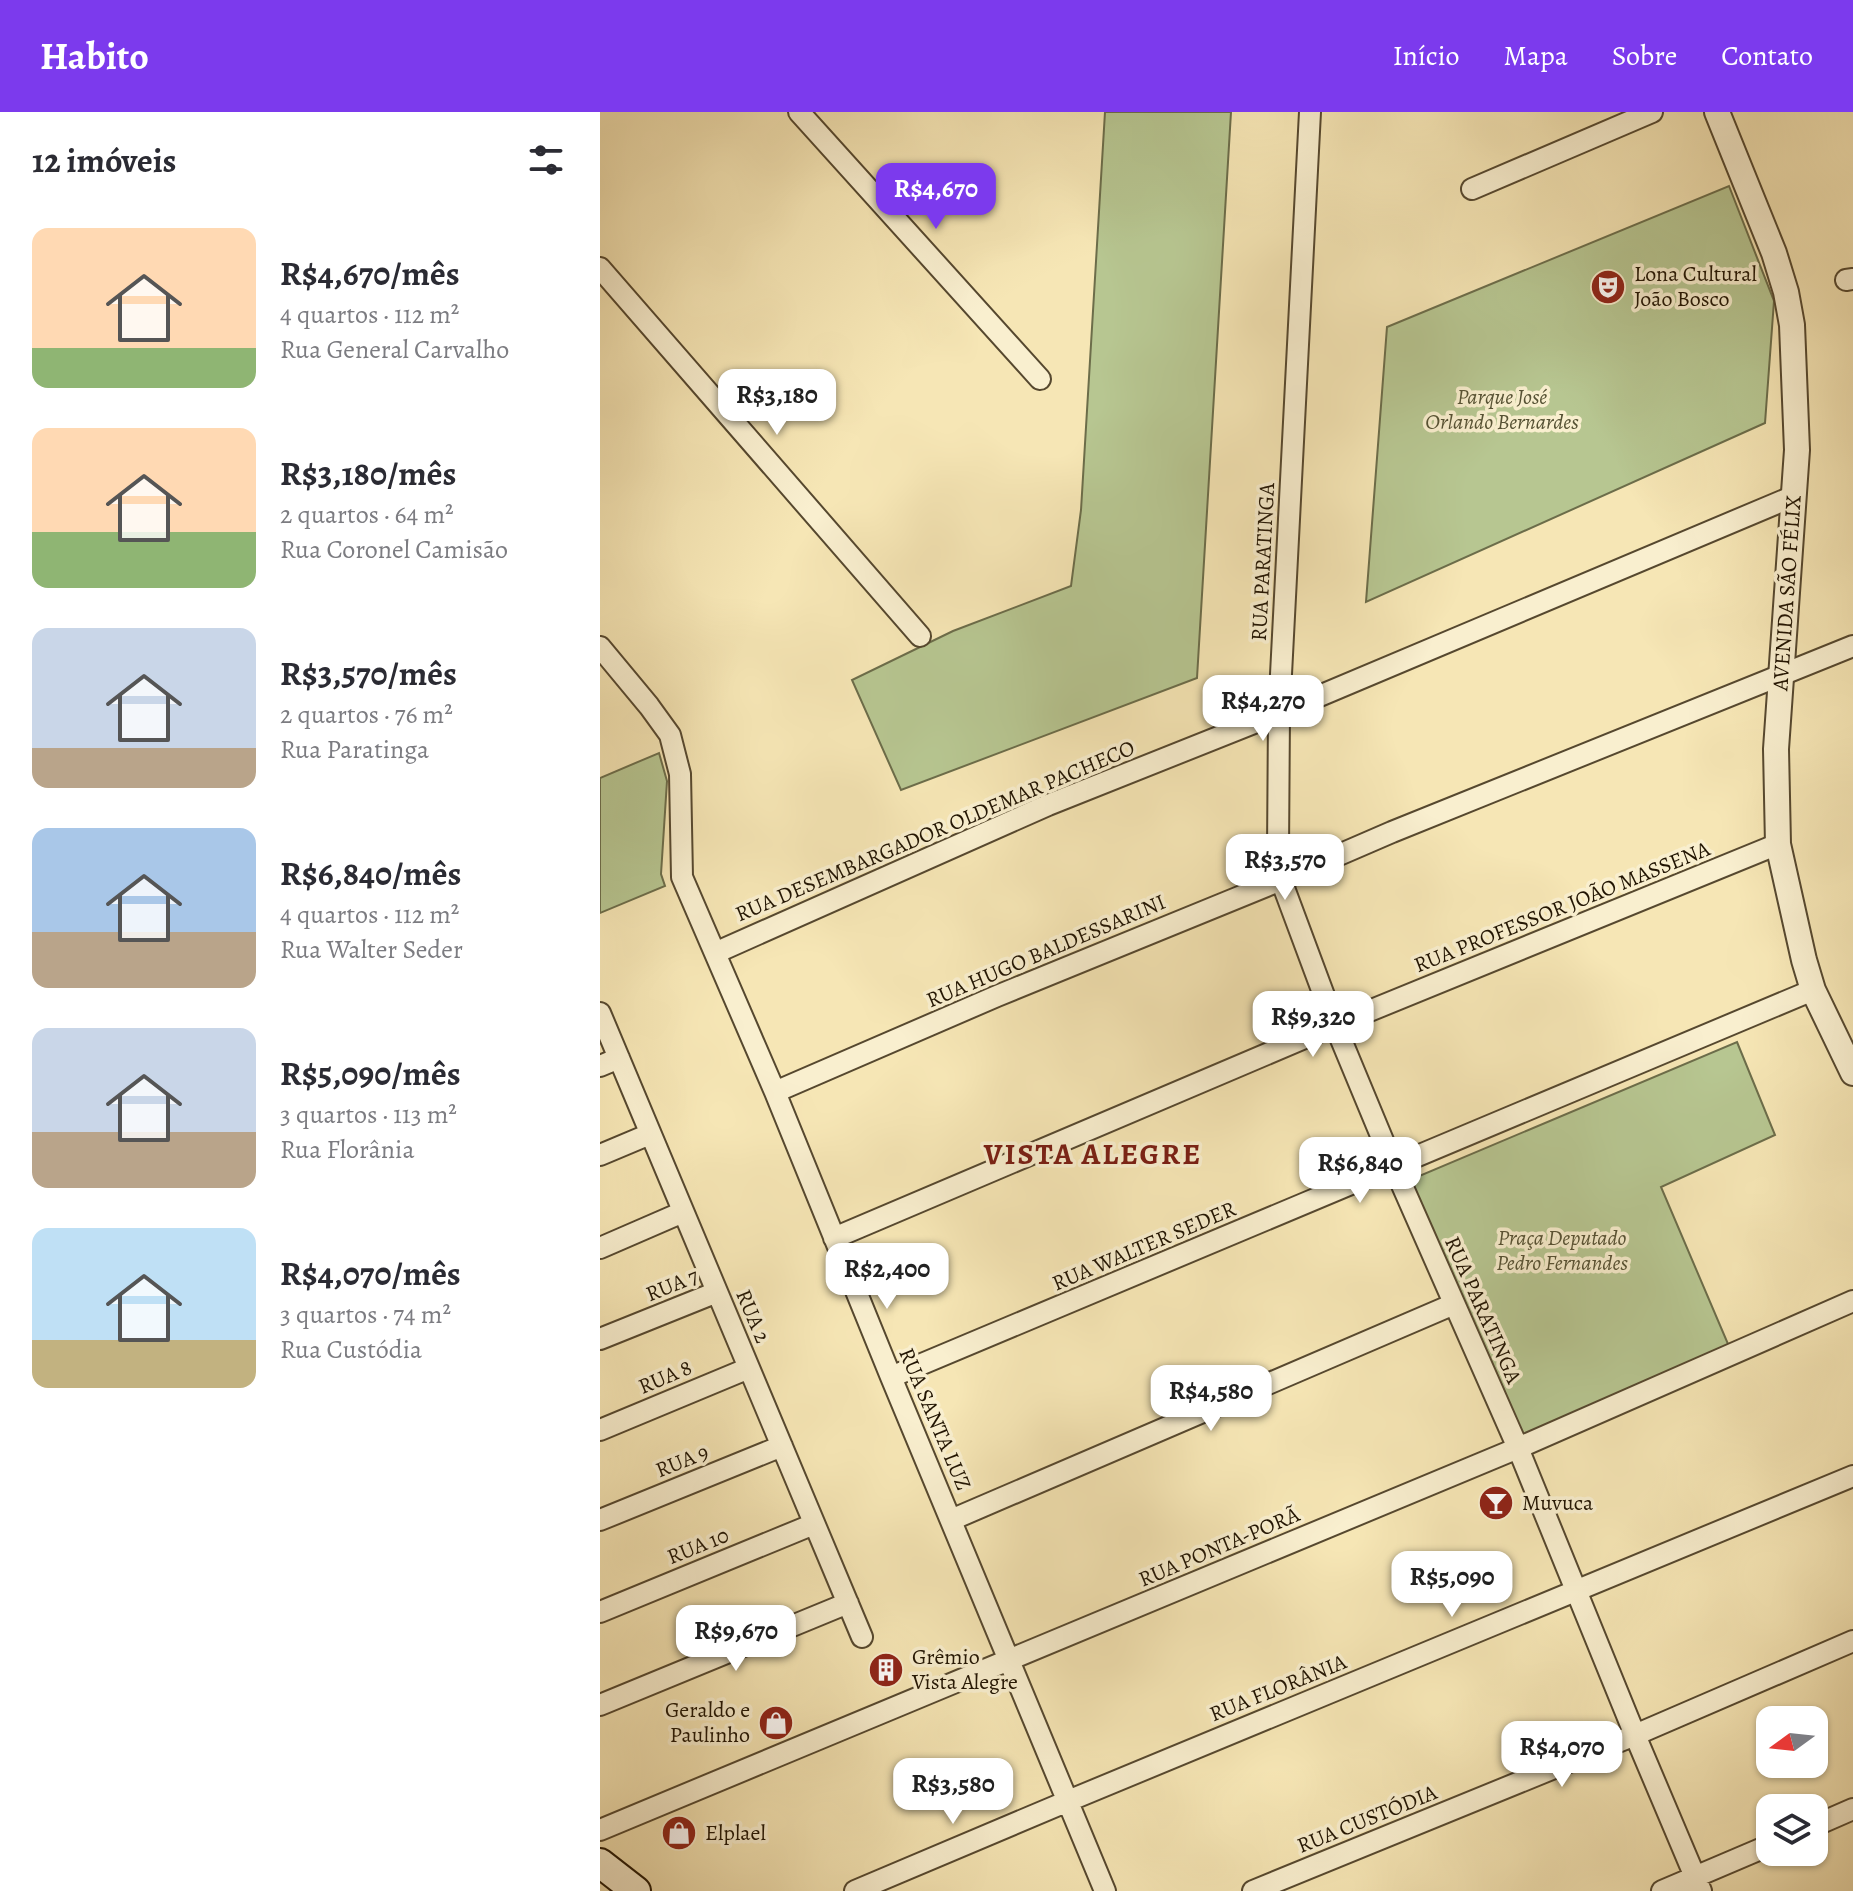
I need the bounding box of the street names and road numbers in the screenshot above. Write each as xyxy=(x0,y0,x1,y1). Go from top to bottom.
street label: RUA PARATINGA xyxy=(1244,481,1282,642)
street label: AVENIDA SÃO FÉLIX xyxy=(1765,494,1809,693)
street label: RUA DESEMBARGADOR OLDEMAR PACHECO xyxy=(731,733,1139,929)
street label: RUA PROFESSOR JOÃO MASSENA xyxy=(1410,833,1716,980)
street label: RUA HUGO BALDESSARINI xyxy=(922,887,1170,1015)
street label: RUA WALTER SEDER xyxy=(1047,1193,1241,1298)
street label: RUA PARATINGA xyxy=(1437,1232,1529,1390)
street label: RUA 7 xyxy=(641,1261,703,1309)
street label: RUA 2 xyxy=(728,1285,778,1347)
street label: RUA SANTA LUZ xyxy=(891,1343,979,1495)
street label: RUA 8 xyxy=(634,1352,696,1402)
street label: RUA 9 xyxy=(651,1437,713,1485)
street label: RUA PONTA-PORÃ xyxy=(1134,1499,1305,1594)
street label: RUA 10 xyxy=(663,1520,733,1572)
street label: RUA FLORÂNIA xyxy=(1205,1646,1352,1729)
street label: RUA CUSTÓDIA xyxy=(1293,1777,1442,1861)

